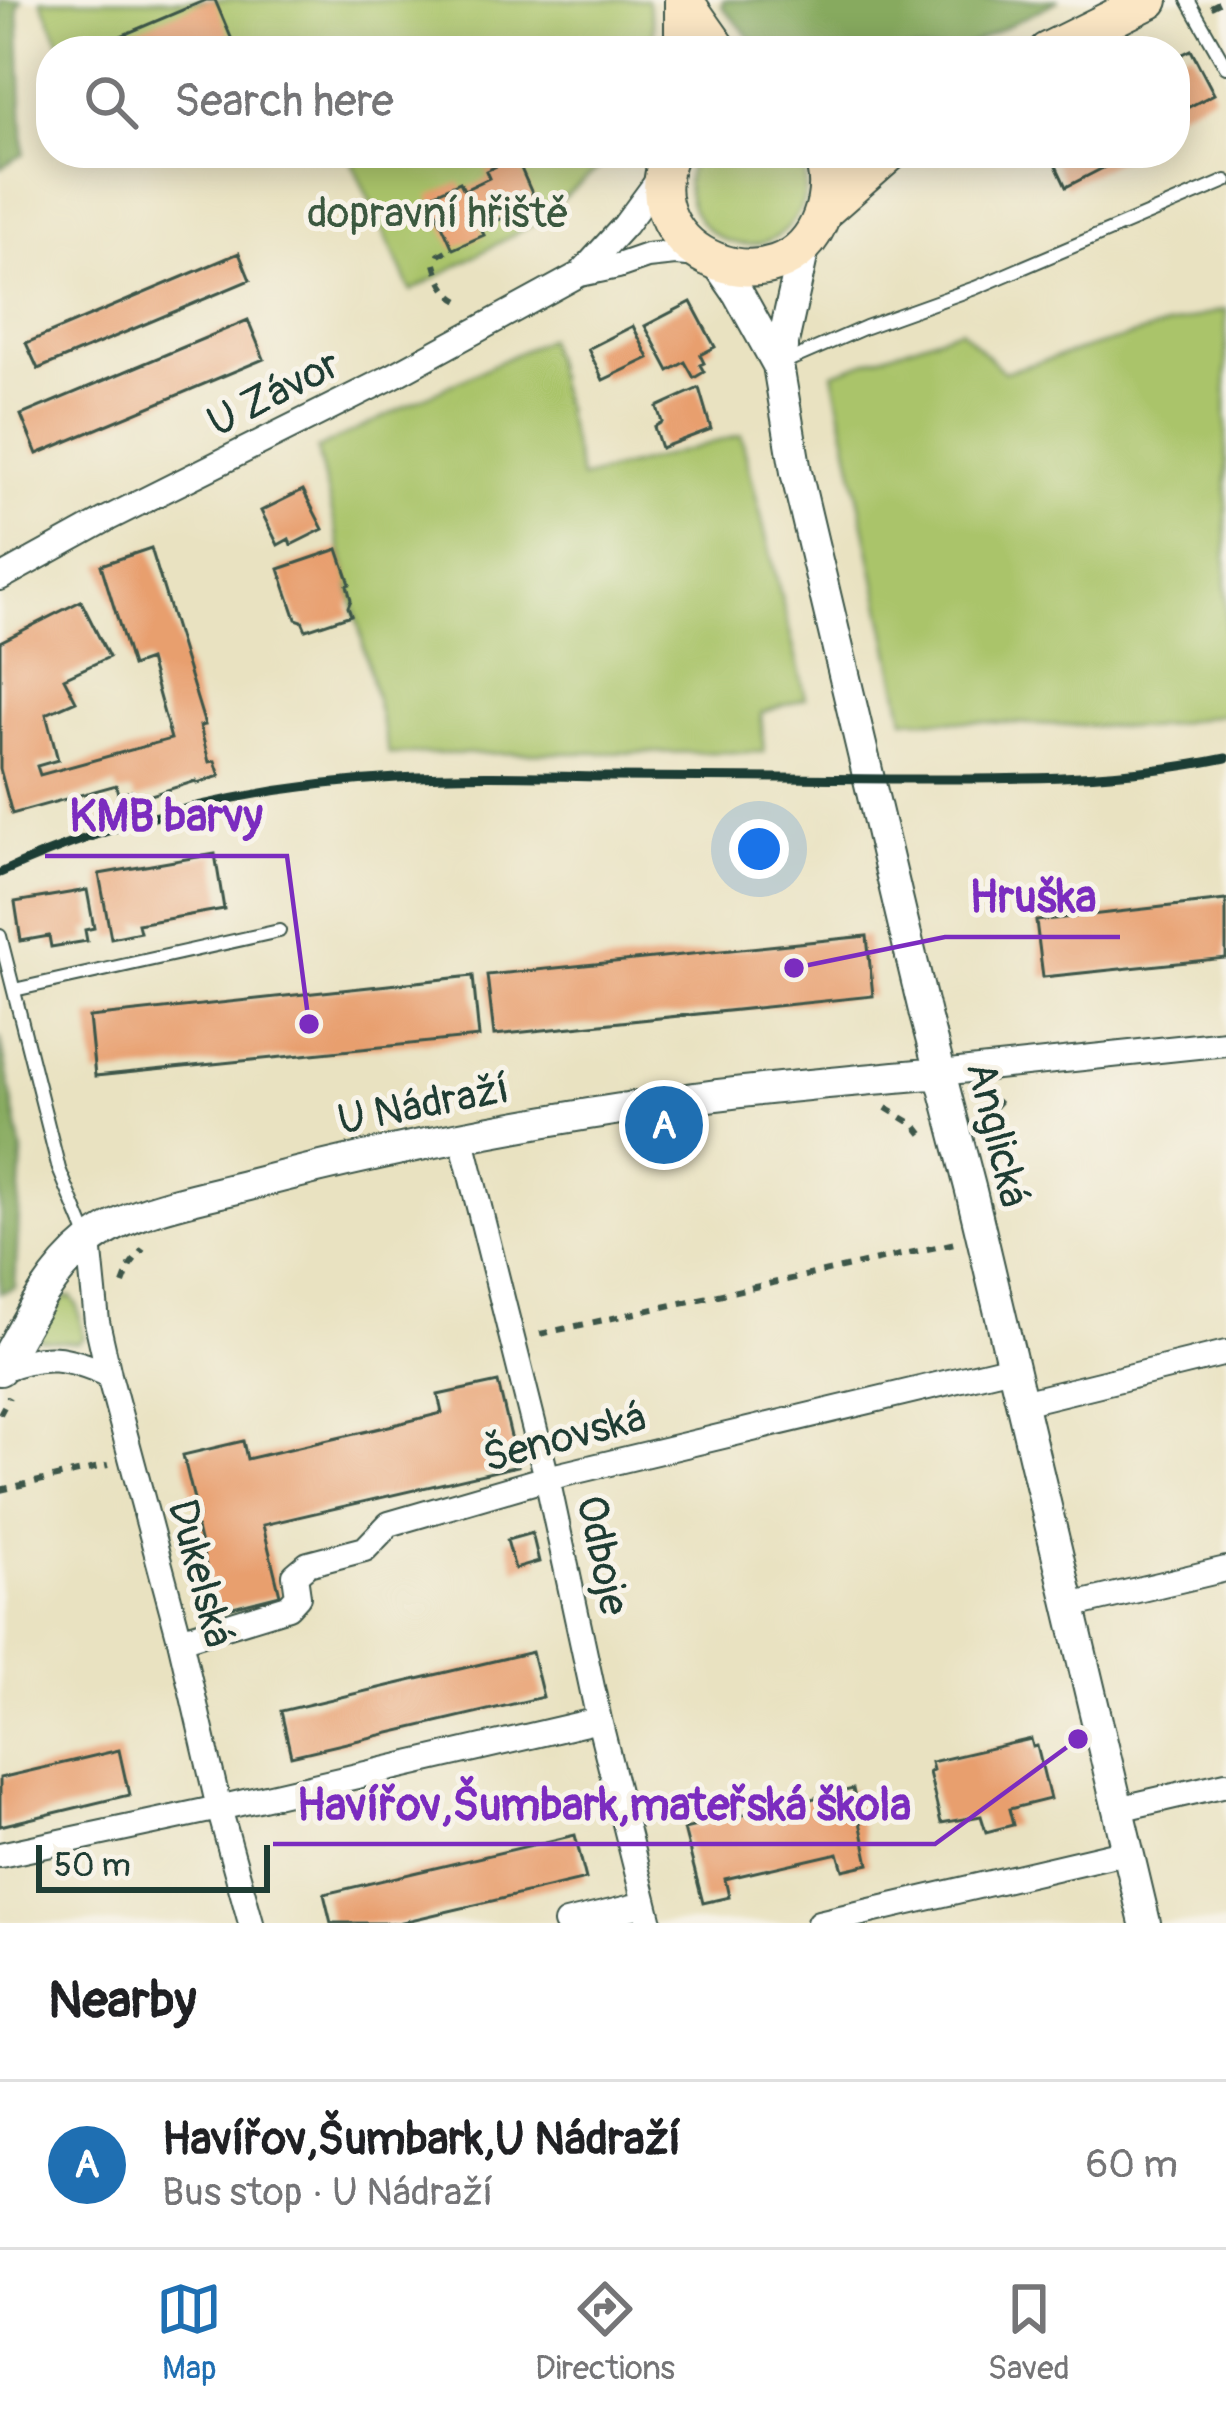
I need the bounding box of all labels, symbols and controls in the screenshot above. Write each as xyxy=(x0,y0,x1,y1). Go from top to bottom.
search box xyxy=(36,36,1190,168)
icon: search xyxy=(78,69,144,135)
text: Search here xyxy=(174,74,394,130)
park label: dopravní hřiště xyxy=(307,188,569,240)
street label: U Závor xyxy=(199,338,349,449)
callout: KMB barvy xyxy=(45,775,287,856)
text: KMB barvy xyxy=(69,789,263,845)
your location xyxy=(729,819,789,879)
callout: Hruška xyxy=(945,856,1120,937)
text: Hruška xyxy=(970,870,1097,926)
street label: Anglická xyxy=(954,1056,1040,1213)
street label: U Nádraží xyxy=(333,1063,514,1147)
pin: A xyxy=(625,1080,703,1170)
street label: Šenovská xyxy=(477,1390,652,1485)
street label: Odboje xyxy=(564,1491,640,1620)
street label: Dukelská xyxy=(155,1494,245,1653)
callout: Havířov,Šumbark,mateřská škola xyxy=(273,1763,935,1844)
text: Havířov,Šumbark,mateřská škola xyxy=(297,1775,911,1834)
scale bar xyxy=(36,1839,270,1892)
text: 50 m xyxy=(54,1845,131,1886)
text: Nearby xyxy=(48,1969,196,2033)
text: Havířov,Šumbark,U Nádraží xyxy=(162,2112,681,2168)
text: A xyxy=(74,2140,100,2189)
text: 60 m xyxy=(1086,2140,1178,2189)
text: Bus stop · U Nádraží xyxy=(162,2168,493,2217)
tab: Map xyxy=(156,2276,222,2389)
tab: Directions xyxy=(535,2276,675,2389)
tab: Saved xyxy=(988,2276,1070,2389)

